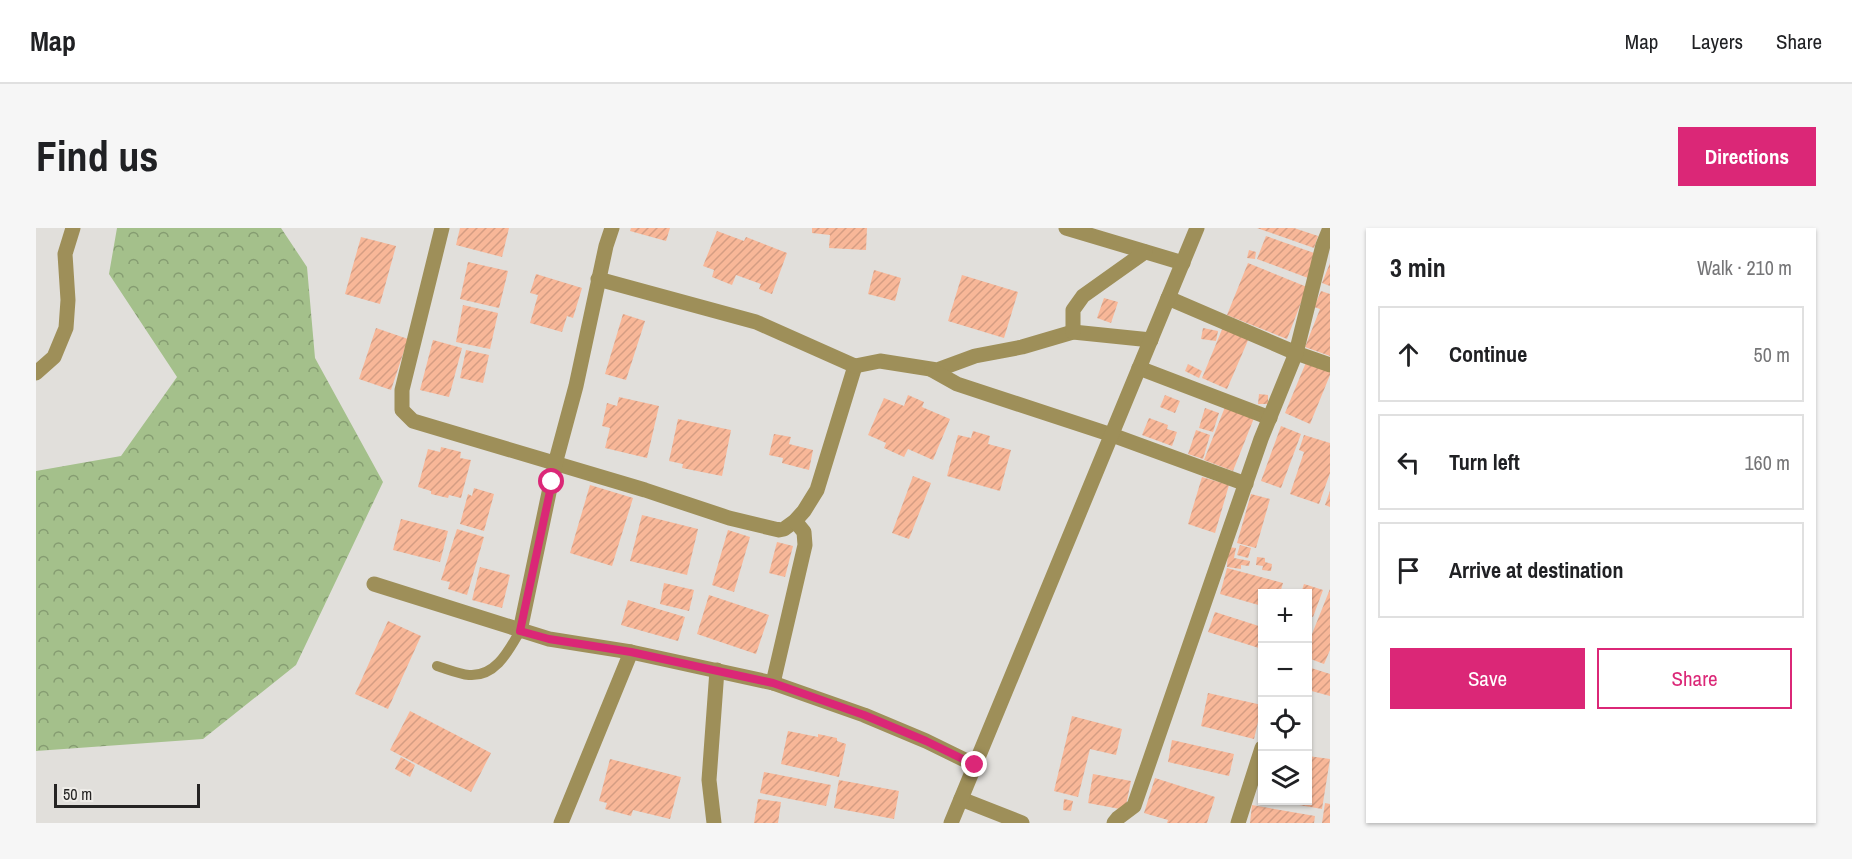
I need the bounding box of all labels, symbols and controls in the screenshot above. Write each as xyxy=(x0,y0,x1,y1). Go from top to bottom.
text: Map xyxy=(30,22,76,60)
text: Map xyxy=(1625,27,1658,56)
text: Layers xyxy=(1691,27,1743,56)
text: Share xyxy=(1776,27,1822,56)
button: Directions xyxy=(1678,127,1816,186)
text: Find us xyxy=(36,128,158,184)
text: 3 min xyxy=(1390,250,1446,285)
text: Walk · 210 m xyxy=(1697,254,1792,281)
icon: ahead xyxy=(1392,338,1425,371)
text: Continue xyxy=(1449,339,1527,369)
text: 50 m xyxy=(1754,341,1790,368)
icon: left xyxy=(1392,446,1425,479)
text: Turn left xyxy=(1449,447,1520,477)
text: 160 m xyxy=(1744,449,1790,476)
route start xyxy=(538,468,564,494)
icon: arrive xyxy=(1392,554,1425,587)
text: Arrive at destination xyxy=(1449,555,1623,585)
map controls xyxy=(1258,589,1312,805)
button: + xyxy=(1258,589,1312,643)
button: − xyxy=(1258,643,1312,697)
button: Save xyxy=(1390,648,1585,709)
button: Share xyxy=(1597,648,1792,709)
button: locate xyxy=(1258,697,1312,751)
route end xyxy=(961,751,987,777)
button: layers xyxy=(1258,751,1312,805)
scale bar xyxy=(54,781,200,808)
text: 50 m xyxy=(63,783,92,805)

